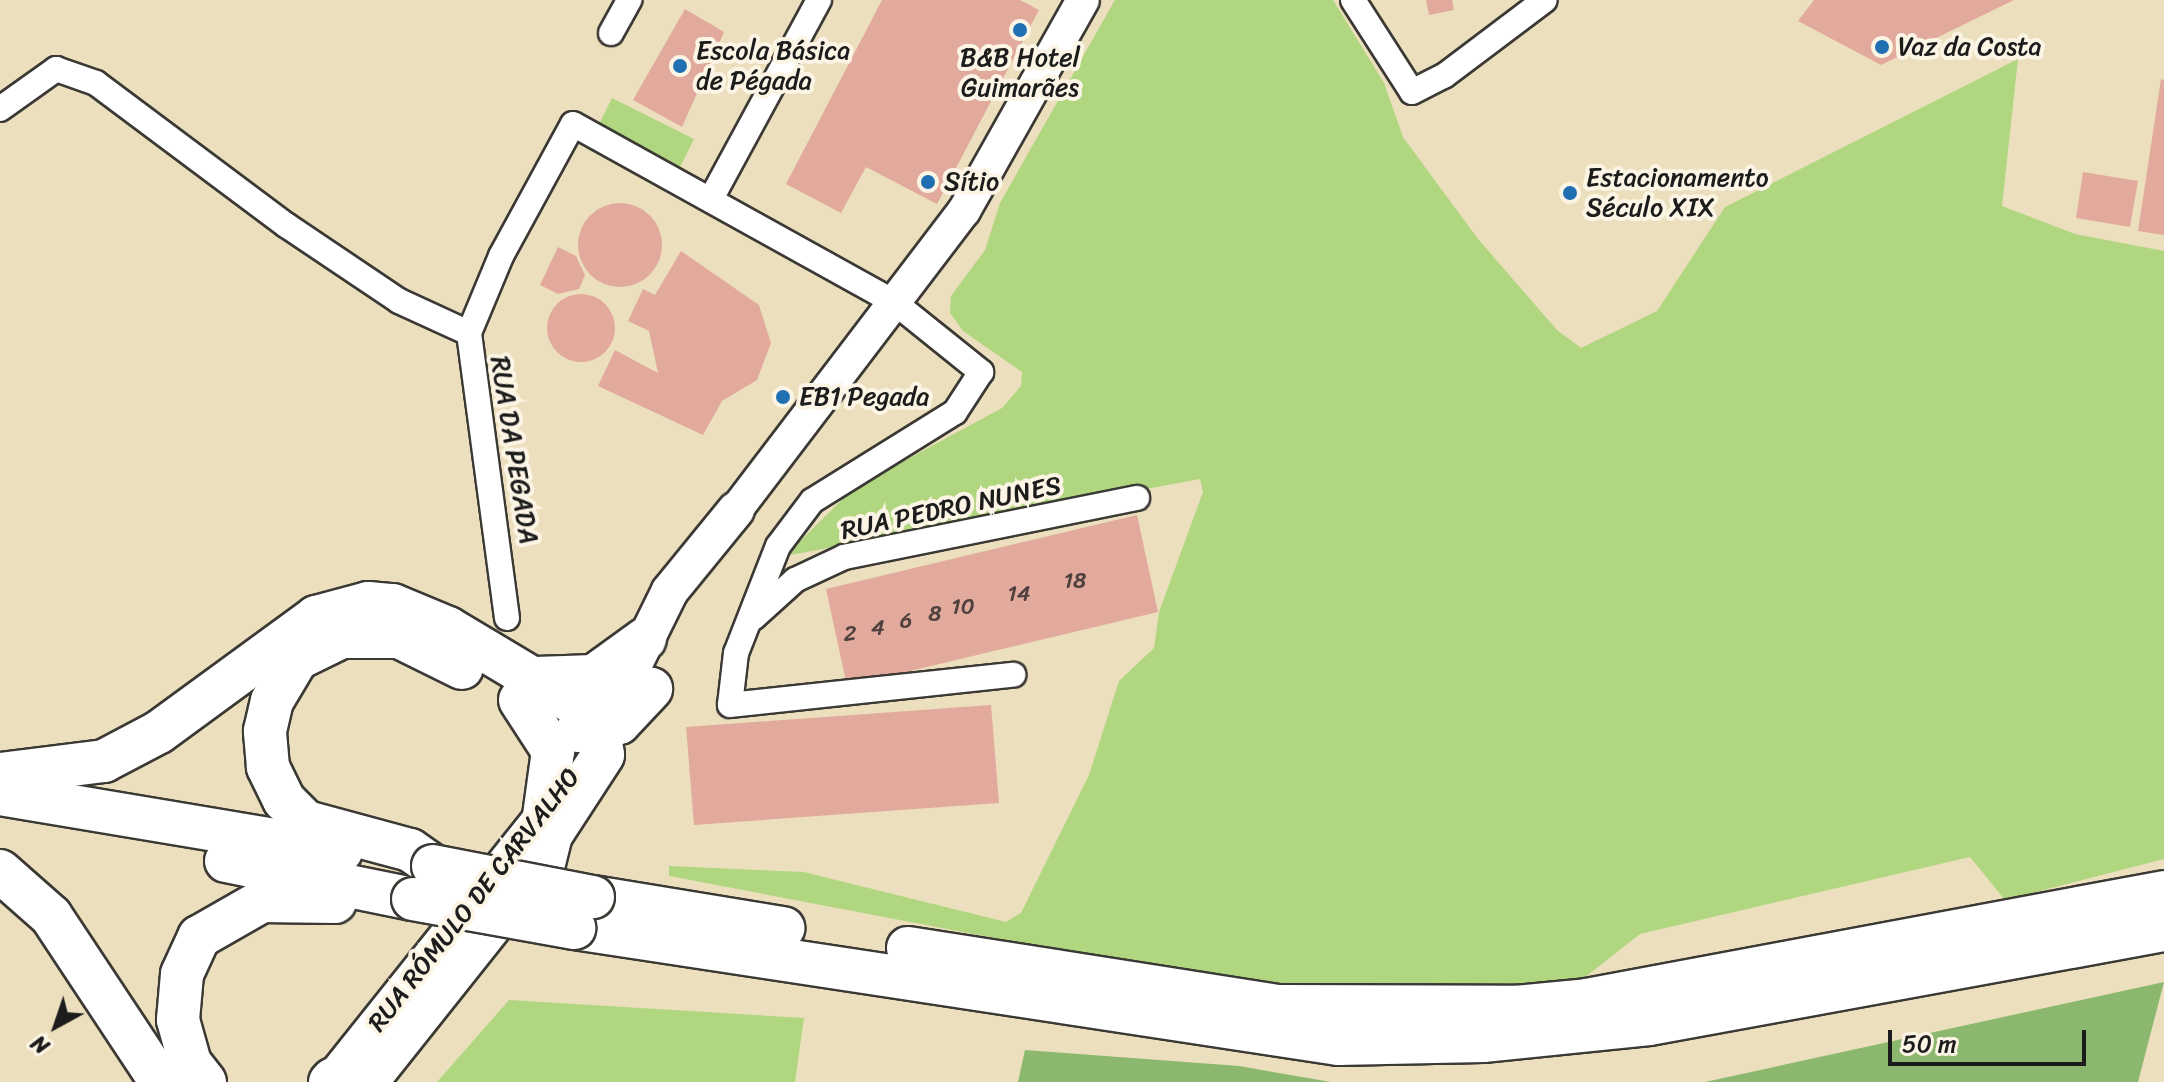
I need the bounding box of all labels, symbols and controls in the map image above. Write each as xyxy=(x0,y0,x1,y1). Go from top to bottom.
marker: B&B Hotel Guimarães xyxy=(1011,21,1029,39)
place label: Vaz da Costa xyxy=(1898,31,2043,63)
place label: Escola Básica de Pégada xyxy=(696,35,850,96)
marker: Vaz da Costa xyxy=(1873,38,1891,56)
place label: B&B Hotel Guimarães xyxy=(960,42,1080,104)
marker: Escola Básica de Pégada xyxy=(671,57,689,75)
place label: Estacionamento Século XIX xyxy=(1586,162,1769,224)
place label: Sítio xyxy=(944,166,999,198)
marker: Sítio xyxy=(919,173,937,191)
marker: Estacionamento Século XIX xyxy=(1561,184,1579,202)
street label: RUA DA PEGADA xyxy=(484,354,544,546)
place label: EB1 Pegada xyxy=(799,381,930,413)
marker: EB1 Pegada xyxy=(774,388,792,406)
street label: RUA PEDRO NUNES xyxy=(840,470,1062,546)
house number: 18 xyxy=(1064,568,1086,594)
house number: 14 xyxy=(1007,581,1031,607)
house number: 10 xyxy=(951,594,975,620)
house number: 8 xyxy=(928,601,942,627)
house number: 6 xyxy=(900,608,912,634)
house number: 4 xyxy=(871,615,885,641)
house number: 2 xyxy=(844,621,856,647)
street label: RUA RÓMULO DE CARVALHO xyxy=(361,761,587,1039)
north arrow xyxy=(16,986,96,1066)
scale bar xyxy=(1892,1014,2090,1064)
text: 50 m xyxy=(1902,1023,1957,1065)
text: N xyxy=(22,1025,59,1065)

